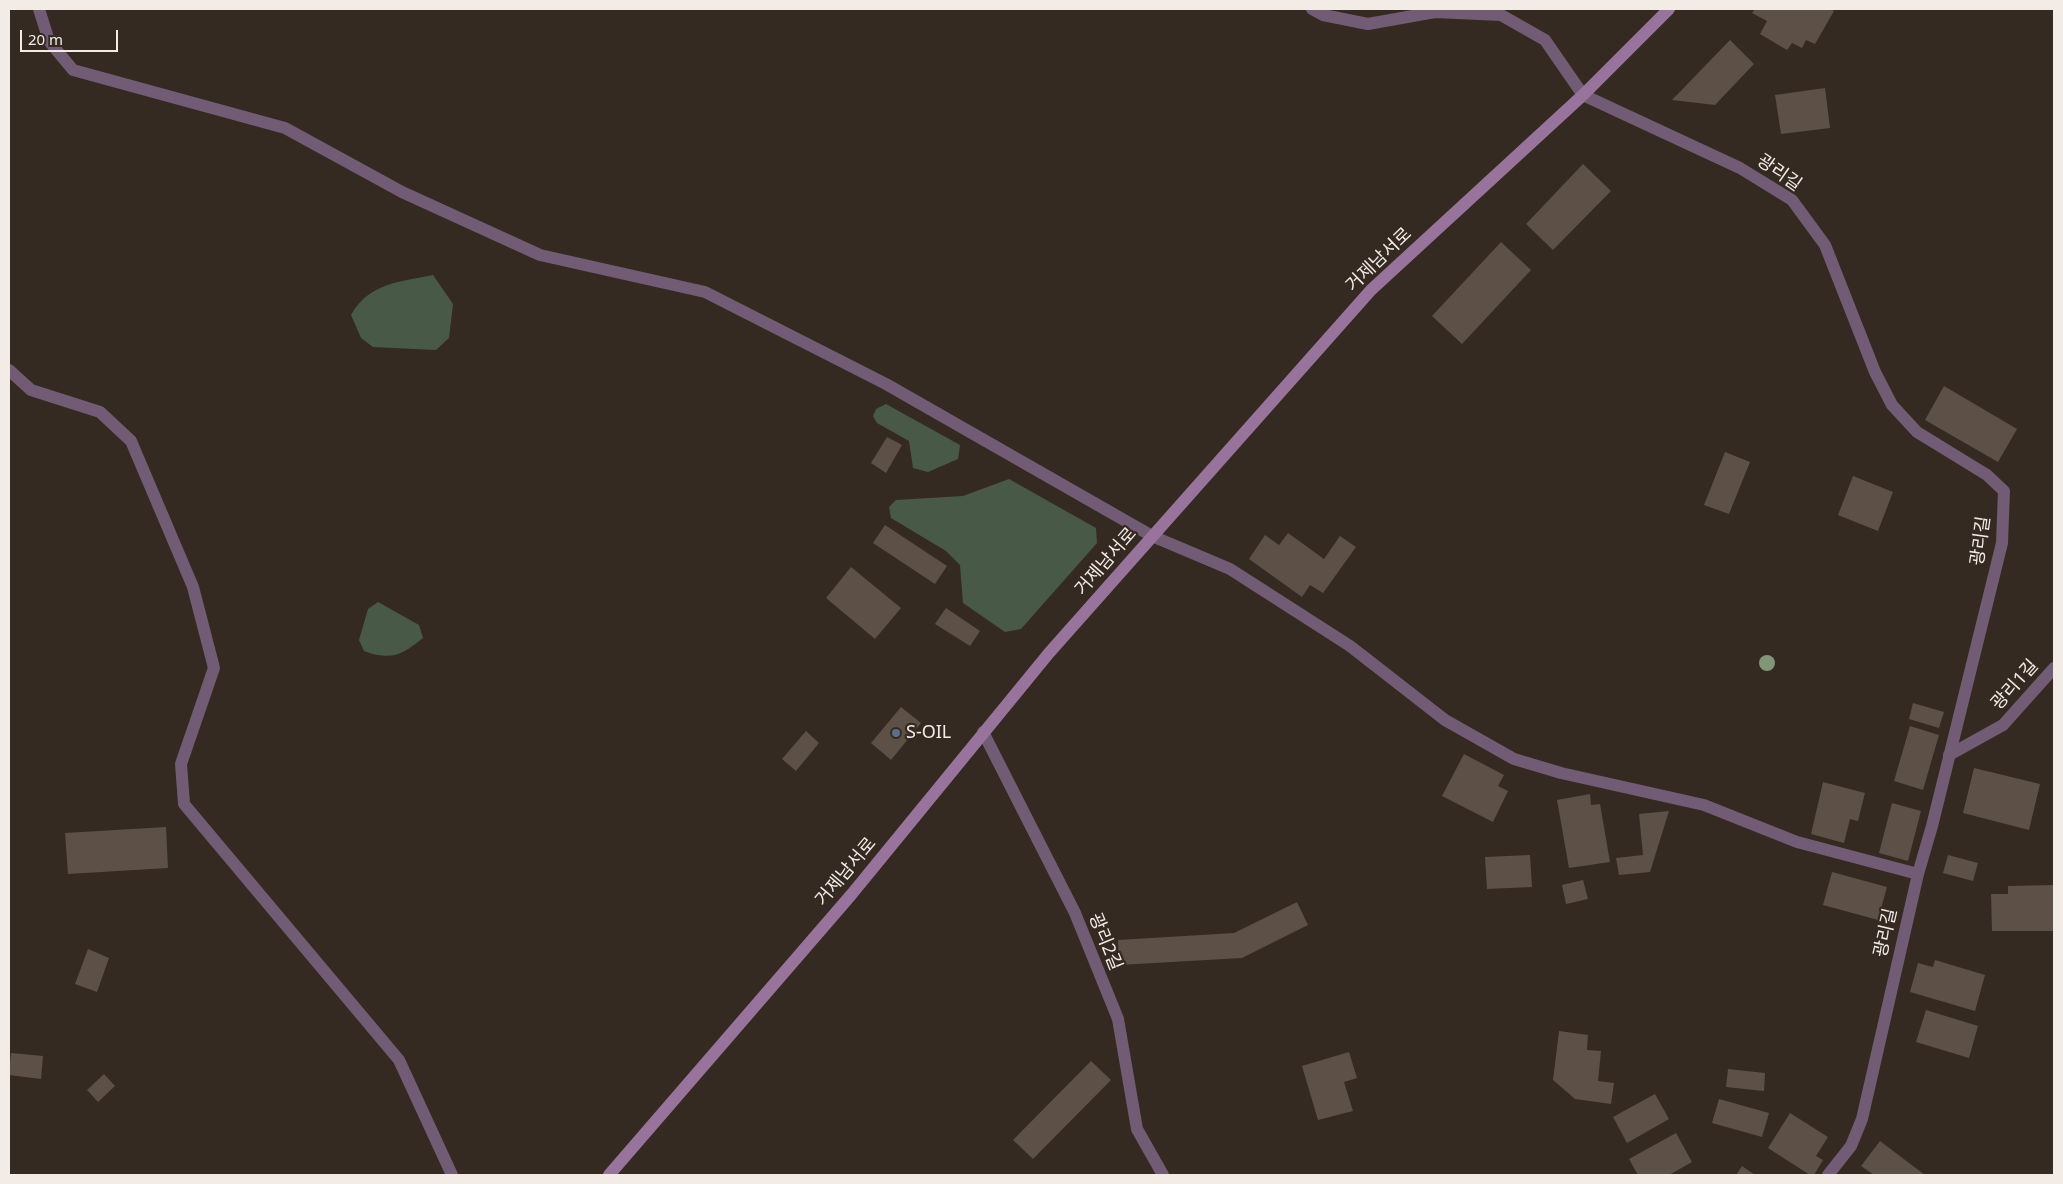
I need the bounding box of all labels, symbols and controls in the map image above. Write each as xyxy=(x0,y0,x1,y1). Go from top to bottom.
scale bar xyxy=(22,20,120,52)
text: 20 m xyxy=(28,29,63,49)
street label: 광리길 xyxy=(1752,150,1806,196)
street label: 거제남서로 xyxy=(1342,223,1416,297)
street label: 광리길 xyxy=(1967,515,1995,567)
street label: 거제남서로 xyxy=(1071,524,1141,600)
street label: 광리1길 xyxy=(1987,655,2043,715)
place label: S-OIL xyxy=(906,722,951,744)
marker: S-OIL xyxy=(890,727,902,739)
street label: 거제남서로 xyxy=(811,833,881,911)
street label: 광리길 xyxy=(1870,906,1902,960)
street label: 광리2길 xyxy=(1084,910,1126,974)

